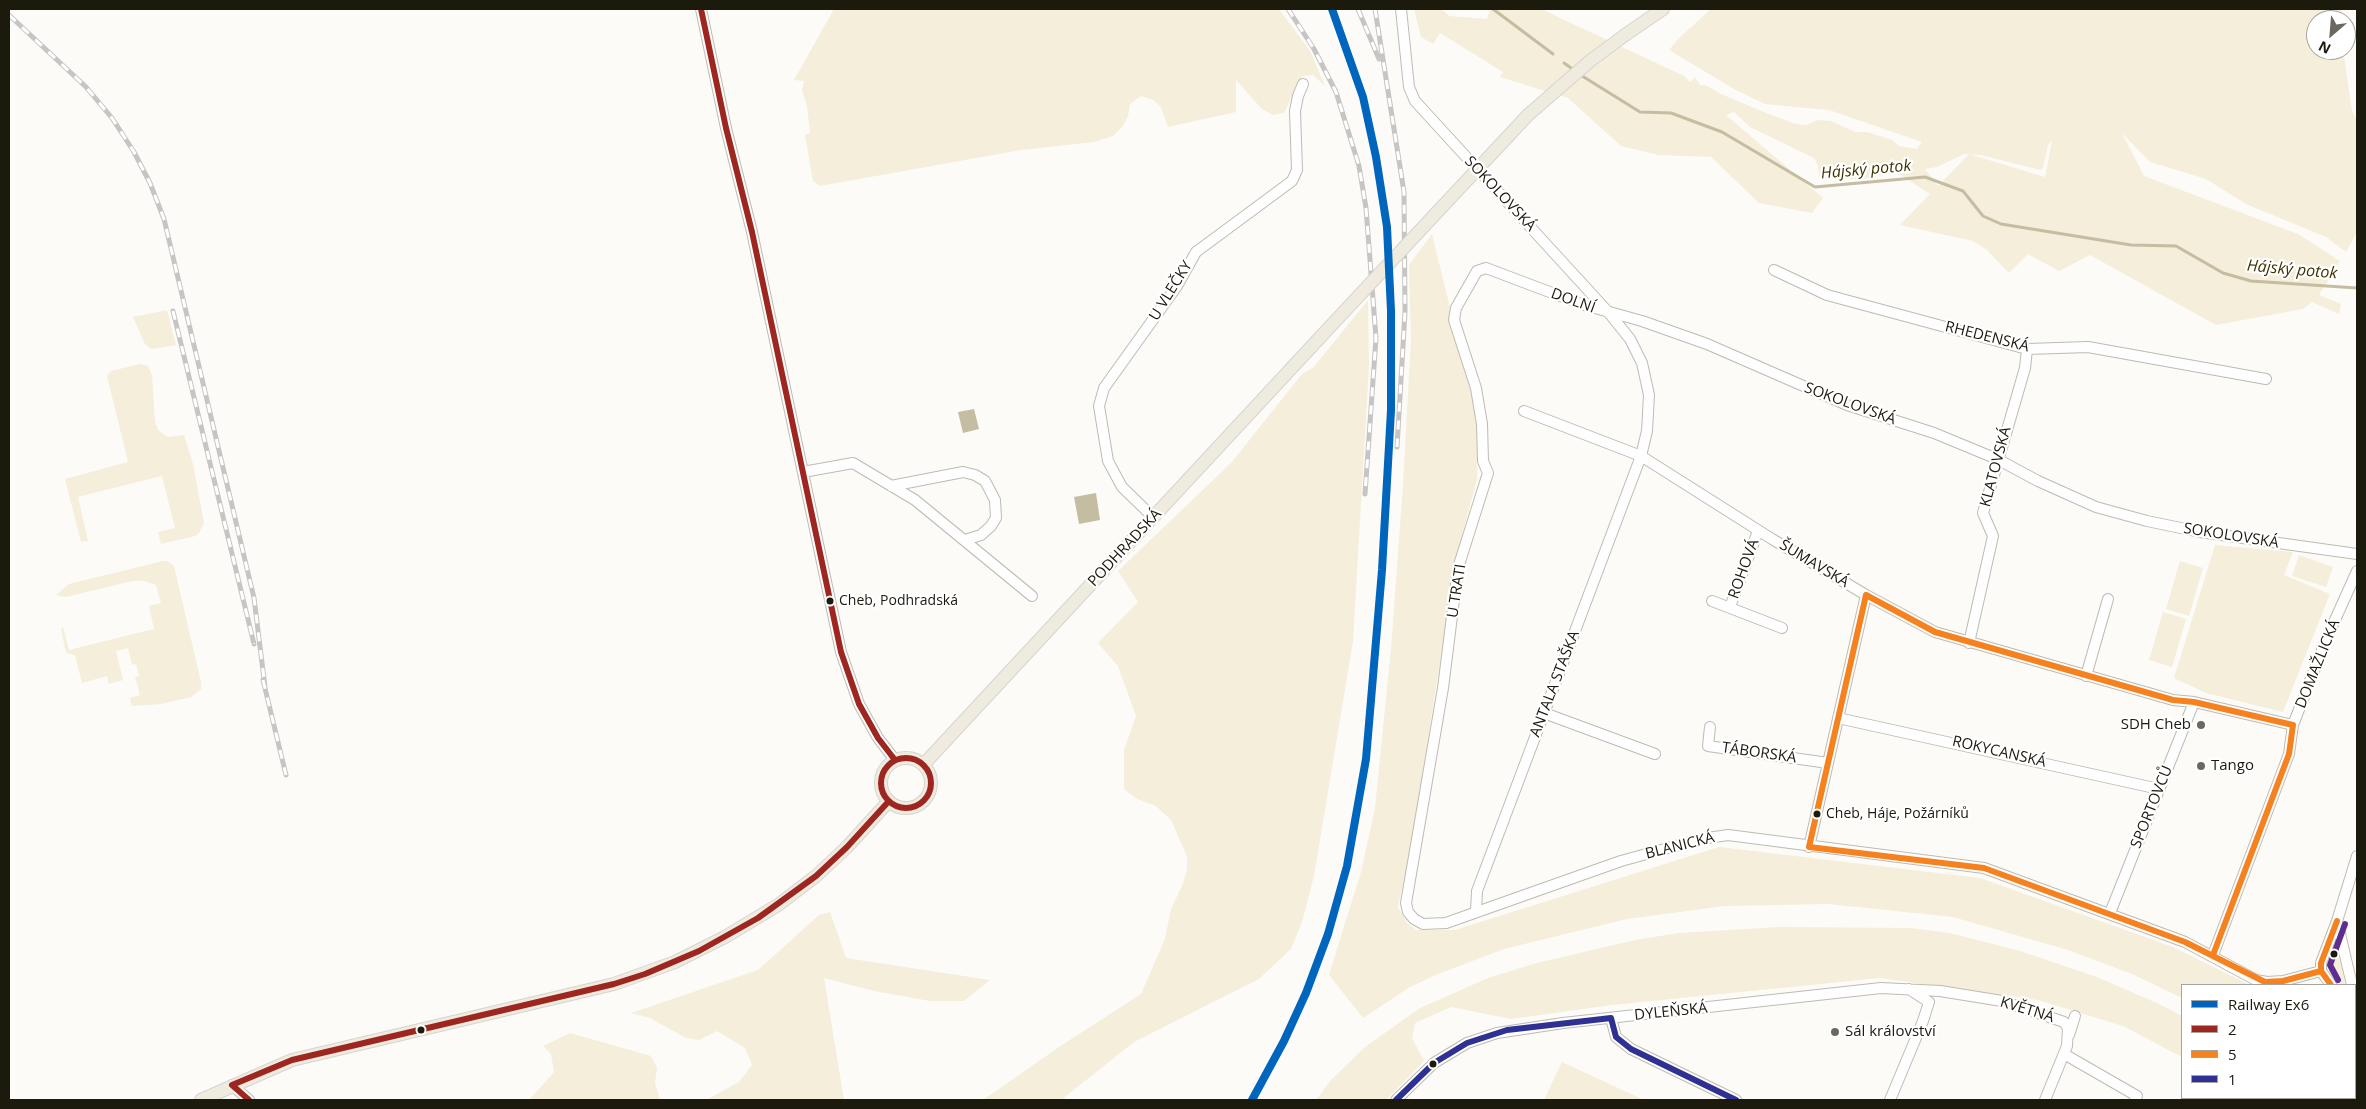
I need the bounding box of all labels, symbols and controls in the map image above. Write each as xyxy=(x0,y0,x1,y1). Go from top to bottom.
north arrow xyxy=(2306,10,2356,60)
text: N xyxy=(2315,37,2334,59)
street label: SOKOLOVSKÁ xyxy=(1461,153,1539,235)
water label: Hájský potok xyxy=(1820,156,1912,184)
water label: Hájský potok xyxy=(2246,256,2338,284)
street label: U VLEČKY xyxy=(1146,258,1196,324)
street label: DOLNÍ xyxy=(1548,285,1598,317)
street label: RHEDENSKÁ xyxy=(1943,318,2031,356)
street label: SOKOLOVSKÁ xyxy=(1802,379,1898,429)
street label: KLATOVSKÁ xyxy=(1977,425,2015,509)
street label: PODHRADSKÁ xyxy=(1085,506,1165,590)
street label: SOKOLOVSKÁ xyxy=(2182,520,2280,552)
street label: ŠUMAVSKÁ xyxy=(1776,536,1852,592)
street label: ROHOVÁ xyxy=(1725,537,1763,601)
street label: U TRATI xyxy=(1444,563,1470,619)
place label: Cheb, Podhradská xyxy=(839,593,958,609)
marker: Cheb, Podhradská xyxy=(825,596,835,606)
street label: DOMAŽLICKÁ xyxy=(2292,617,2344,711)
street label: ANTALA STAŠKA xyxy=(1526,628,1584,740)
place label: SDH Cheb xyxy=(2121,716,2191,734)
marker: SDH Cheb xyxy=(2195,719,2207,731)
street label: ROKYCANSKÁ xyxy=(1950,732,2048,772)
street label: TÁBORSKÁ xyxy=(1720,739,1798,767)
place label: Tango xyxy=(2211,757,2254,775)
marker: Tango xyxy=(2195,760,2207,772)
street label: SPORTOVCŮ xyxy=(2127,763,2177,851)
place label: Cheb, Háje, Požárníků xyxy=(1826,806,1969,822)
marker: Cheb, Háje, Požárníků xyxy=(1812,809,1822,819)
street label: BLANICKÁ xyxy=(1644,829,1716,863)
unlabelled marker xyxy=(2329,949,2339,959)
legend xyxy=(2181,984,2356,1099)
street label: KVĚTNÁ xyxy=(1998,993,2056,1027)
text: Railway Ex6 xyxy=(2228,994,2309,1014)
street label: DYLEŇSKÁ xyxy=(1633,999,1709,1025)
text: 2 xyxy=(2228,1019,2237,1039)
place label: Sál království xyxy=(1845,1023,1936,1041)
unlabelled marker xyxy=(416,1025,426,1035)
marker: Sál království xyxy=(1829,1026,1841,1038)
text: 5 xyxy=(2228,1044,2237,1064)
unlabelled marker xyxy=(1428,1059,1438,1069)
text: 1 xyxy=(2228,1069,2237,1089)

